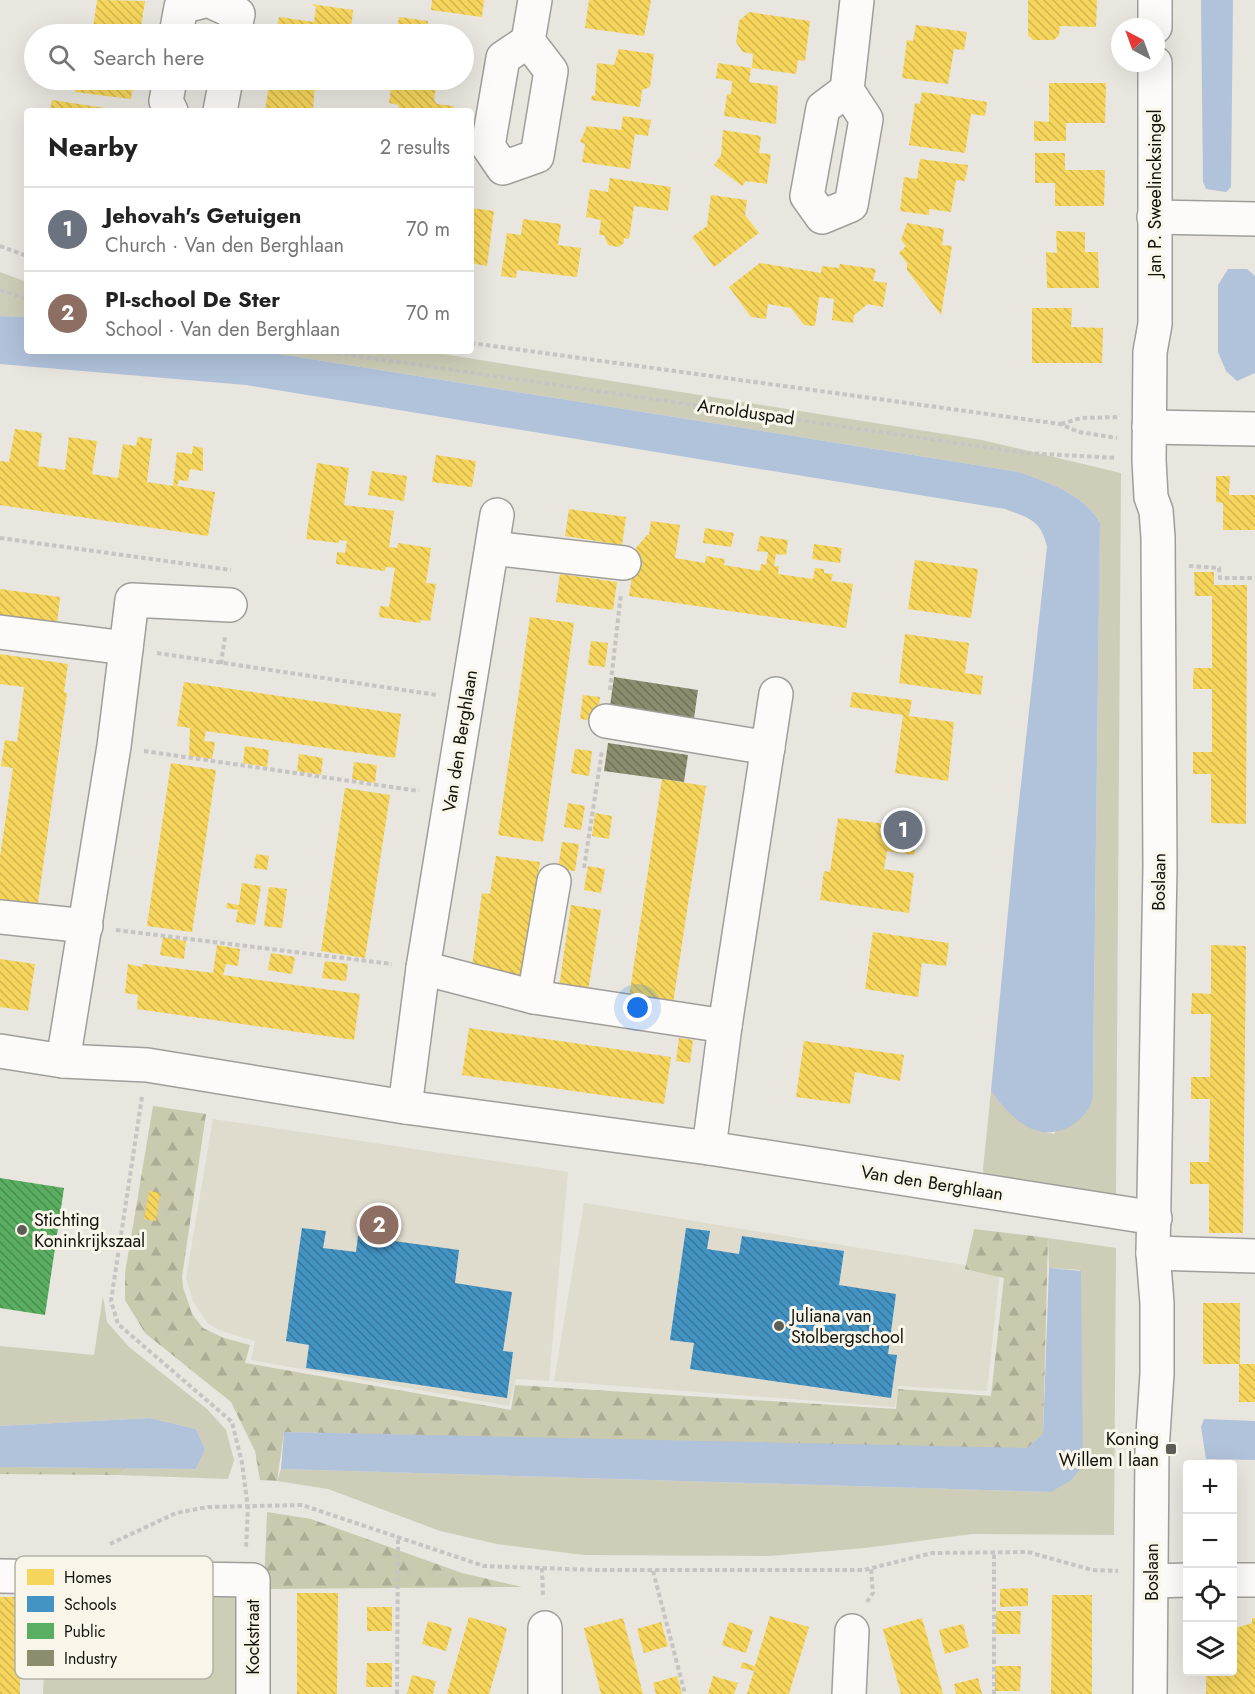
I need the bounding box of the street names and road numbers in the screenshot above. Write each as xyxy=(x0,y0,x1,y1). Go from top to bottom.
street label: Jan P. Sweelincksingel xyxy=(1142,109,1168,279)
street label: Arnolduspad xyxy=(696,392,796,432)
street label: Van den Berghlaan xyxy=(436,668,484,814)
street label: Boslaan xyxy=(1145,853,1173,911)
street label: Van den Berghlaan xyxy=(859,1159,1005,1207)
street label: Boslaan xyxy=(1139,1543,1165,1601)
street label: Kockstraat xyxy=(240,1599,266,1675)

